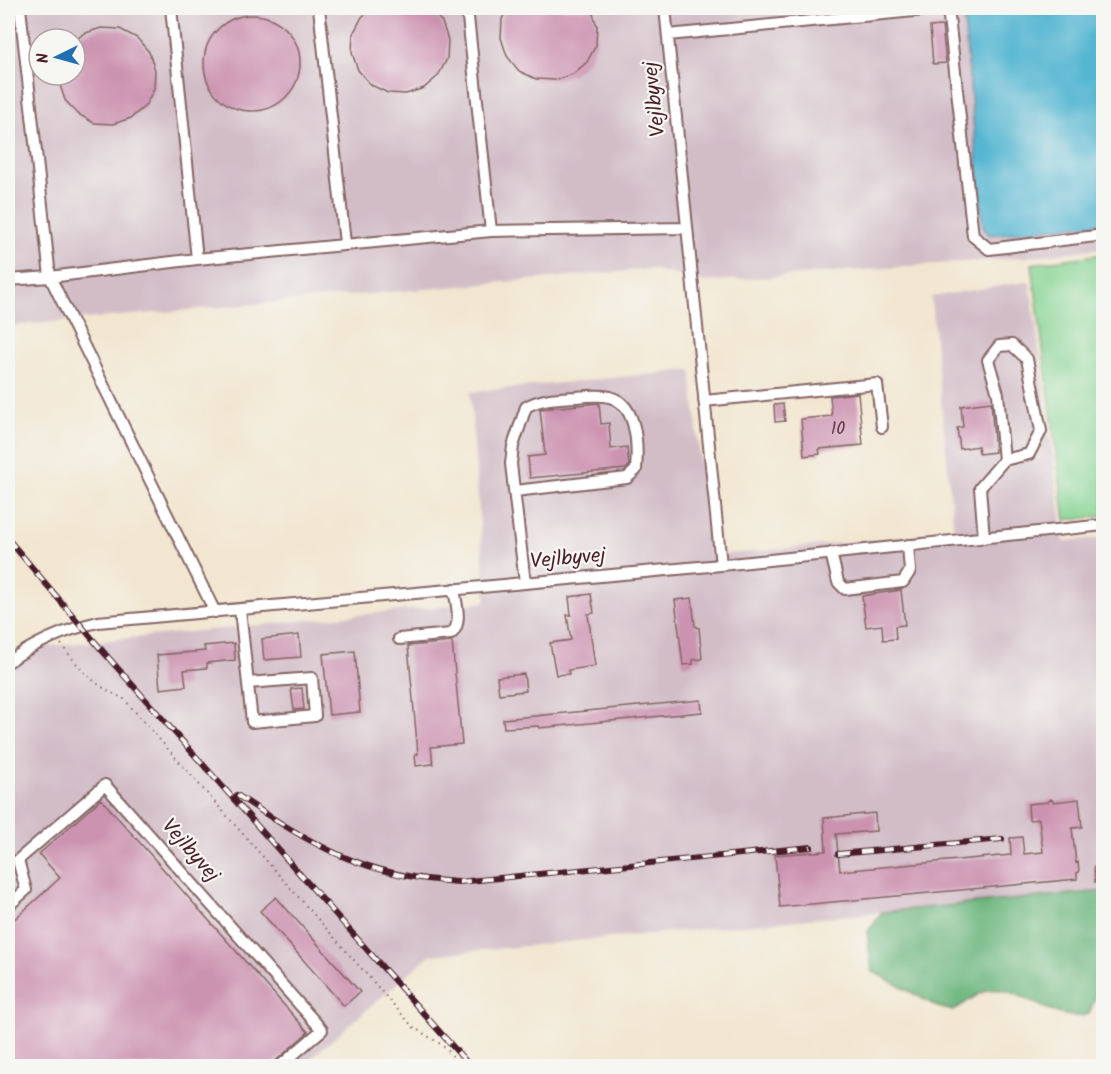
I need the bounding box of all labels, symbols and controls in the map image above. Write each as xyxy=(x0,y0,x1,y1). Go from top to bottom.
north arrow xyxy=(27,27,87,87)
text: N xyxy=(31,52,56,64)
street label: Vejlbyvej xyxy=(635,59,675,138)
house number: 10 xyxy=(831,415,845,444)
street label: Vejlbyvej xyxy=(529,539,608,579)
street label: Vejlbyvej xyxy=(153,812,228,891)

